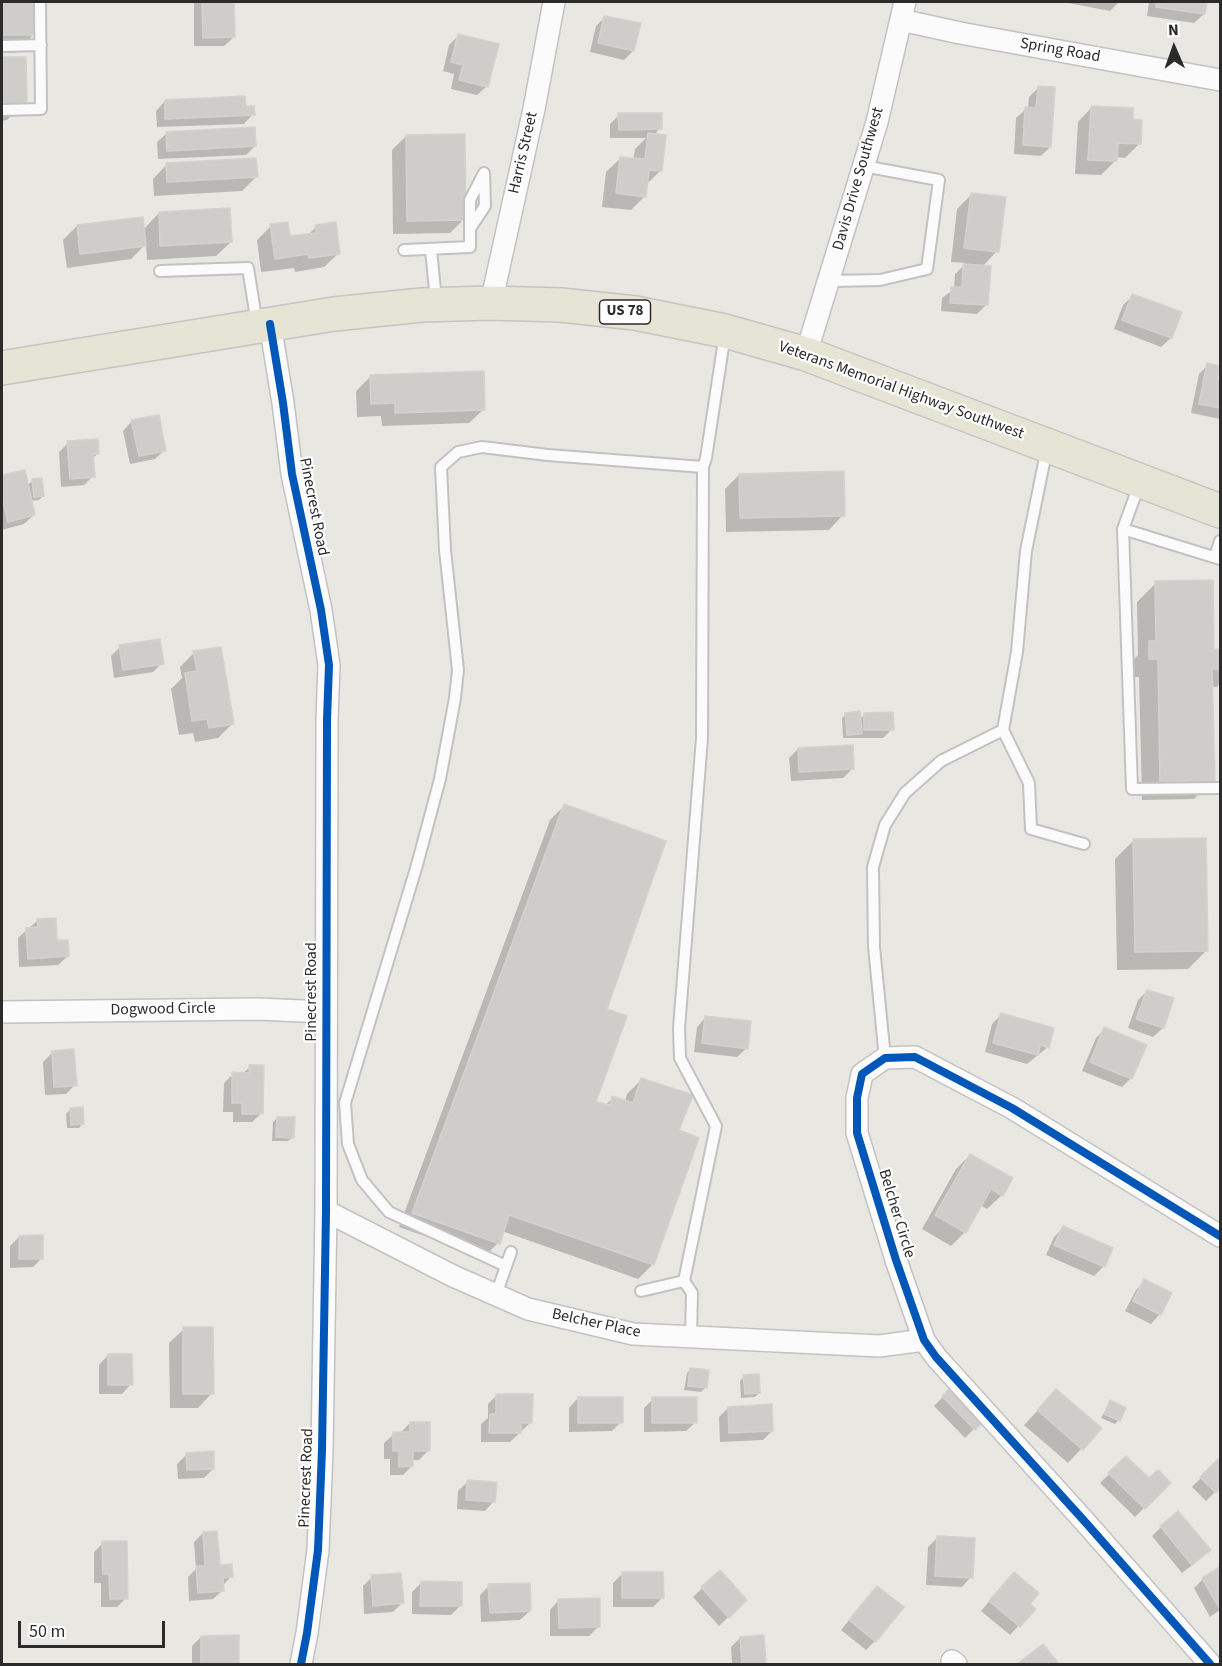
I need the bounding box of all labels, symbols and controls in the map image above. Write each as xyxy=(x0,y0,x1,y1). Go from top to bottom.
north arrow xyxy=(1144,18,1204,78)
text: N xyxy=(1168,19,1179,41)
street label: Spring Road xyxy=(1018,34,1102,68)
street label: Davis Drive Southwest xyxy=(829,105,889,253)
street label: Harris Street xyxy=(505,110,543,196)
road number: US 78 xyxy=(600,300,650,324)
street label: Veterans Memorial Highway Southwest xyxy=(776,338,1026,444)
street label: Pinecrest Road xyxy=(294,456,332,558)
street label: Pinecrest Road xyxy=(302,942,322,1042)
street label: Dogwood Circle xyxy=(110,999,216,1021)
street label: Belcher Circle xyxy=(873,1167,919,1261)
street label: Belcher Place xyxy=(550,1305,642,1343)
street label: Pinecrest Road xyxy=(296,1428,318,1528)
scale bar xyxy=(21,1609,168,1647)
text: 50 m xyxy=(29,1619,65,1644)

